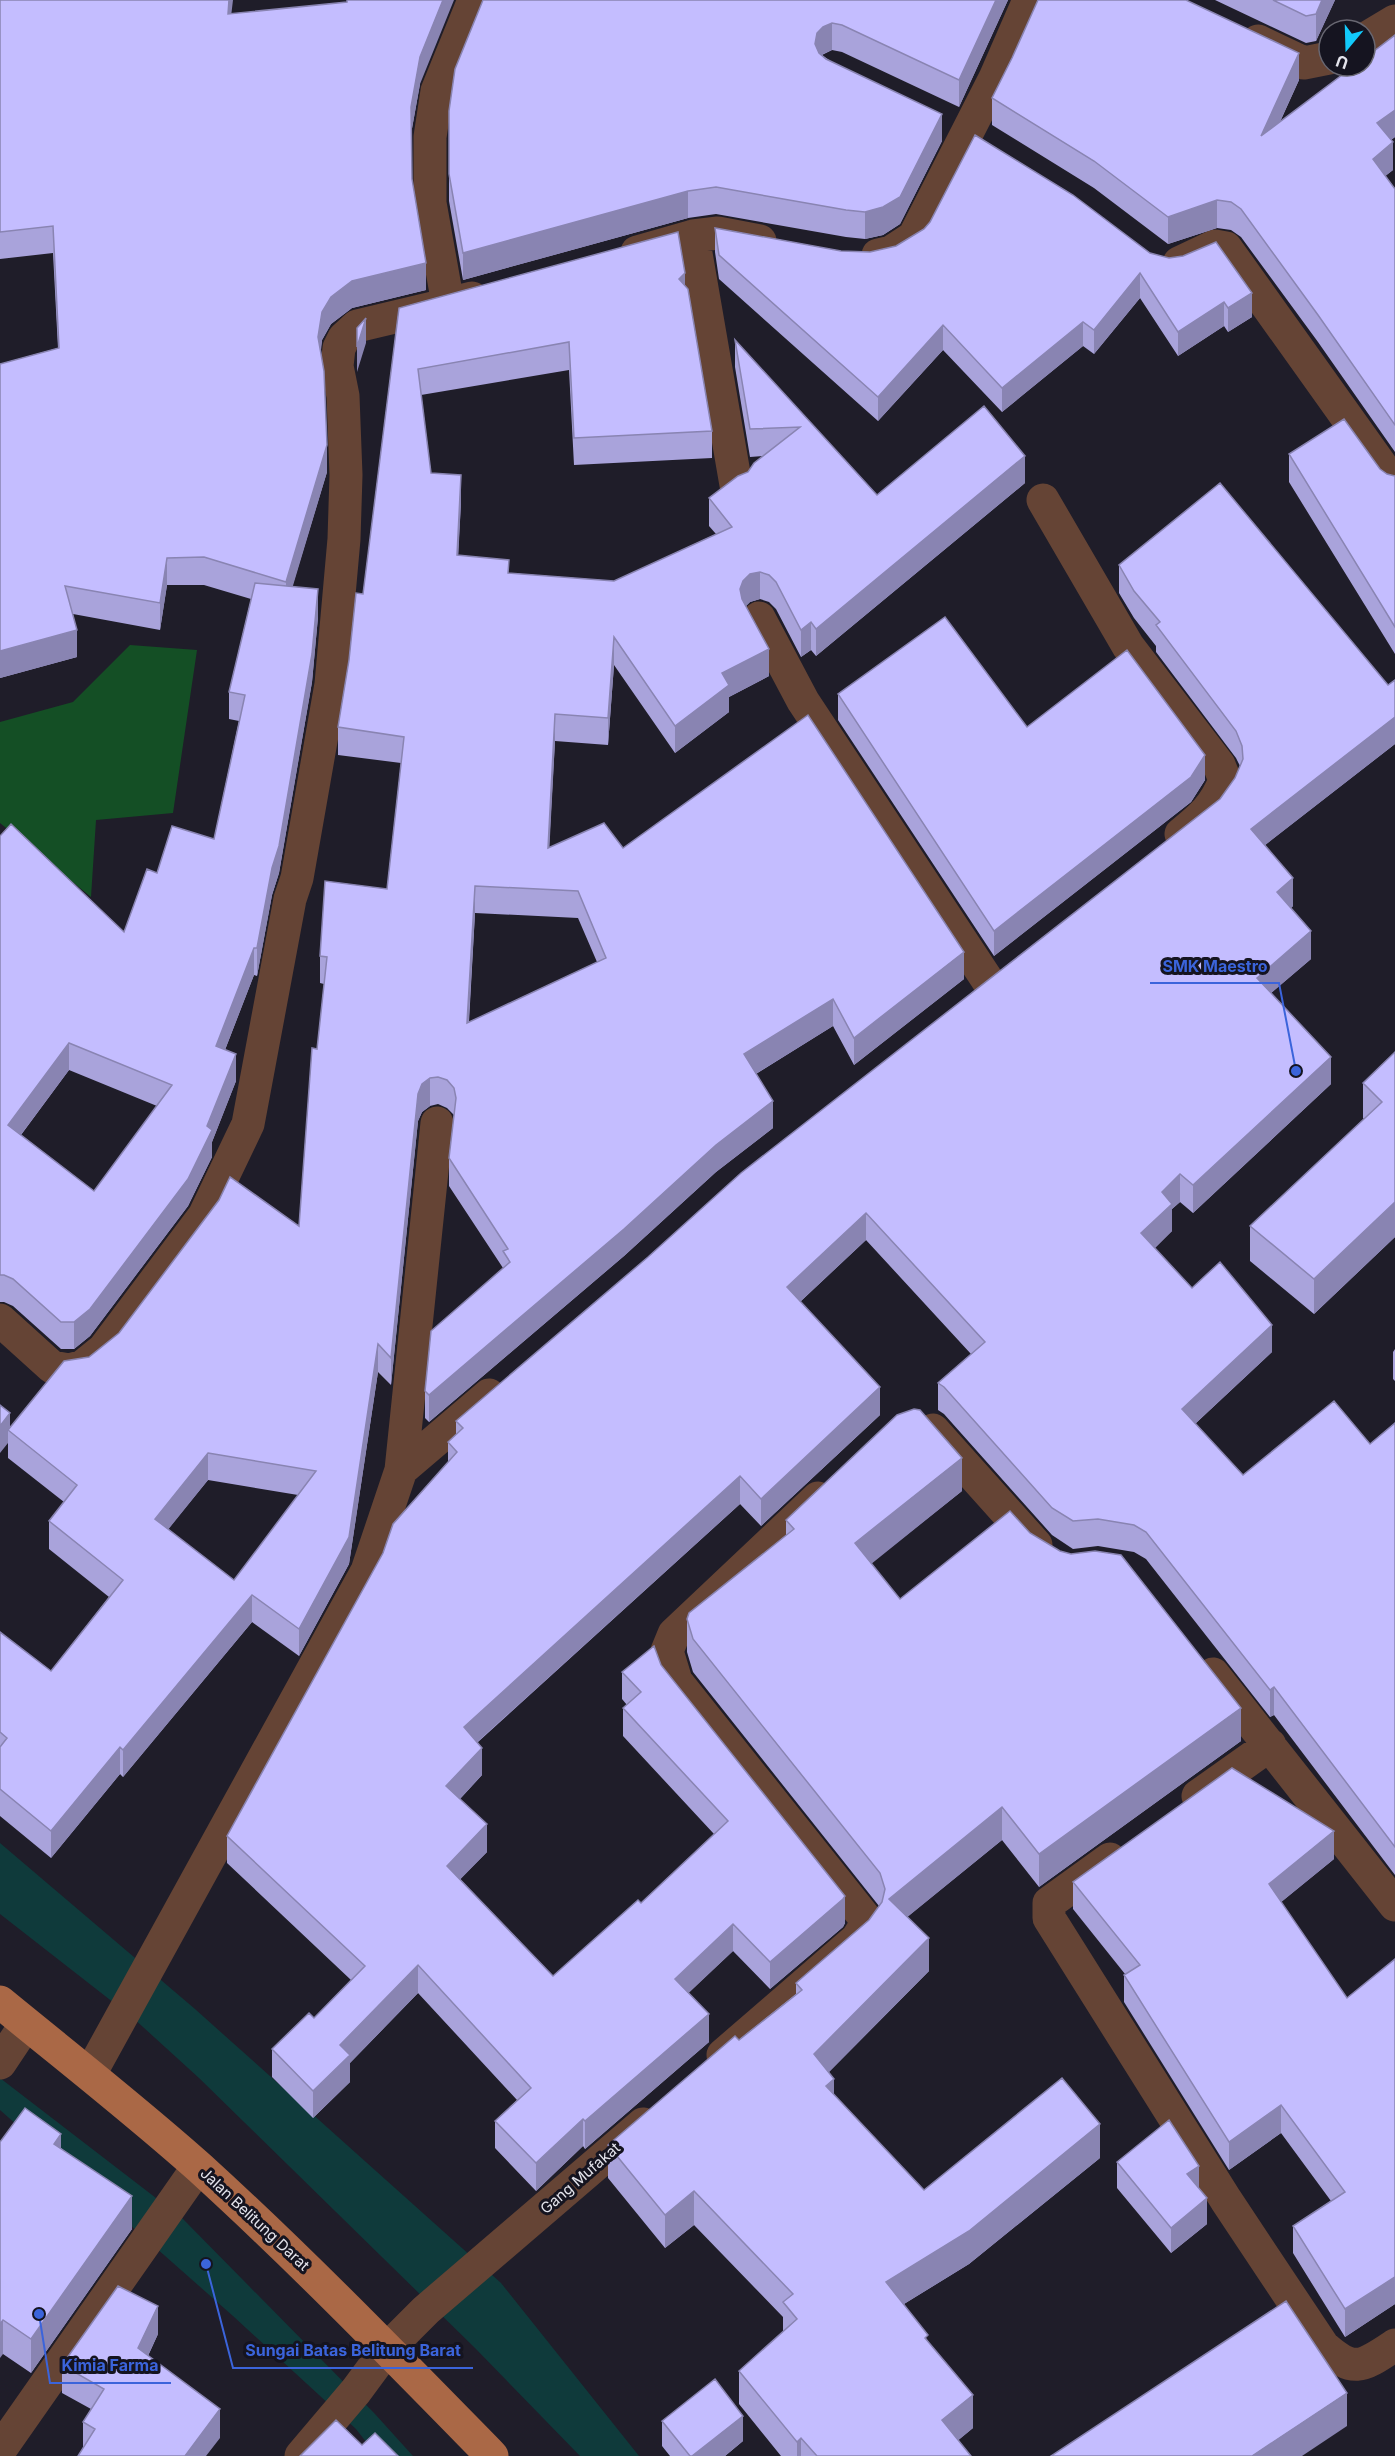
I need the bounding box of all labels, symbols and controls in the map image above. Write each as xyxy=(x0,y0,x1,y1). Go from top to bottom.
north arrow xyxy=(1317,18,1377,78)
text: U xyxy=(1333,51,1351,74)
callout: SMK Maestro xyxy=(1150,949,1279,983)
text: SMK Maestro xyxy=(1162,956,1268,976)
street label: Gang Mufakat xyxy=(536,2138,624,2218)
street label: Jalan Belitung Darat xyxy=(197,2164,314,2275)
callout: Sungai Batas Belitung Barat xyxy=(233,2334,473,2368)
text: Sungai Batas Belitung Barat xyxy=(245,2340,461,2360)
callout: Kimia Farma xyxy=(50,2349,171,2383)
text: Kimia Farma xyxy=(62,2355,158,2375)

